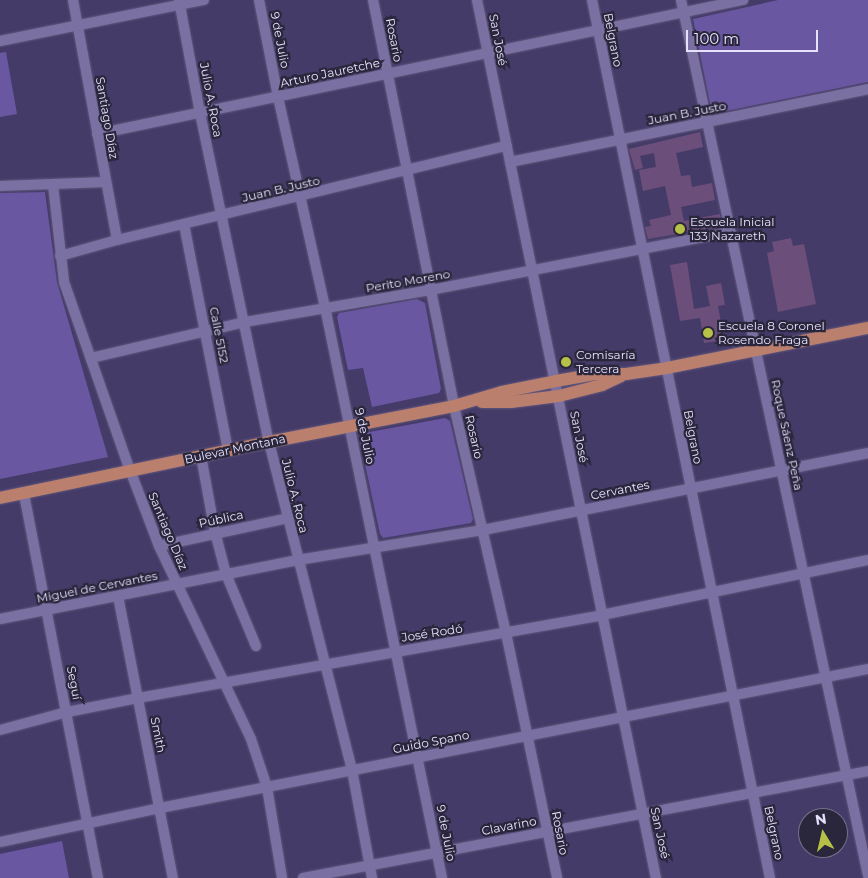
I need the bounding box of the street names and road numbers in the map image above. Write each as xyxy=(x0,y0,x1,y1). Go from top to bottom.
street label: 9 de Julio xyxy=(267,11,293,69)
street label: Belgrano xyxy=(601,12,625,68)
street label: San José xyxy=(486,13,510,67)
street label: Rosario xyxy=(383,17,405,63)
street label: Arturo Jauretche xyxy=(279,55,381,91)
street label: Julio A. Roca xyxy=(197,61,225,139)
street label: Santiago Díaz xyxy=(93,76,121,160)
street label: Juan B. Justo xyxy=(647,98,727,128)
street label: Juan B. Justo xyxy=(241,173,321,205)
street label: Perito Moreno xyxy=(365,266,451,296)
street label: Calle 5152 xyxy=(206,306,232,364)
street label: Roque Sáenz Peña xyxy=(768,378,806,492)
street label: 9 de Julio xyxy=(352,407,378,465)
street label: Belgrano xyxy=(681,409,705,465)
street label: San José xyxy=(567,410,591,464)
street label: Rosario xyxy=(462,414,486,460)
street label: Bulevar Montana xyxy=(183,431,287,467)
street label: Julio A. Roca xyxy=(279,457,311,535)
street label: Cervantes xyxy=(589,477,651,503)
street label: Santiago Díaz xyxy=(145,490,191,572)
street label: Pública xyxy=(197,507,245,531)
street label: Miguel de Cervantes xyxy=(35,568,159,606)
street label: José Rodó xyxy=(400,621,464,645)
street label: Seguí xyxy=(64,665,84,701)
street label: Smith xyxy=(147,716,169,754)
street label: Guido Spano xyxy=(392,728,470,756)
street label: 9 de Julio xyxy=(433,804,459,862)
street label: Belgrano xyxy=(761,805,787,861)
street label: San José xyxy=(648,806,672,860)
street label: Rosario xyxy=(549,810,571,856)
street label: Clavarino xyxy=(480,814,538,838)

